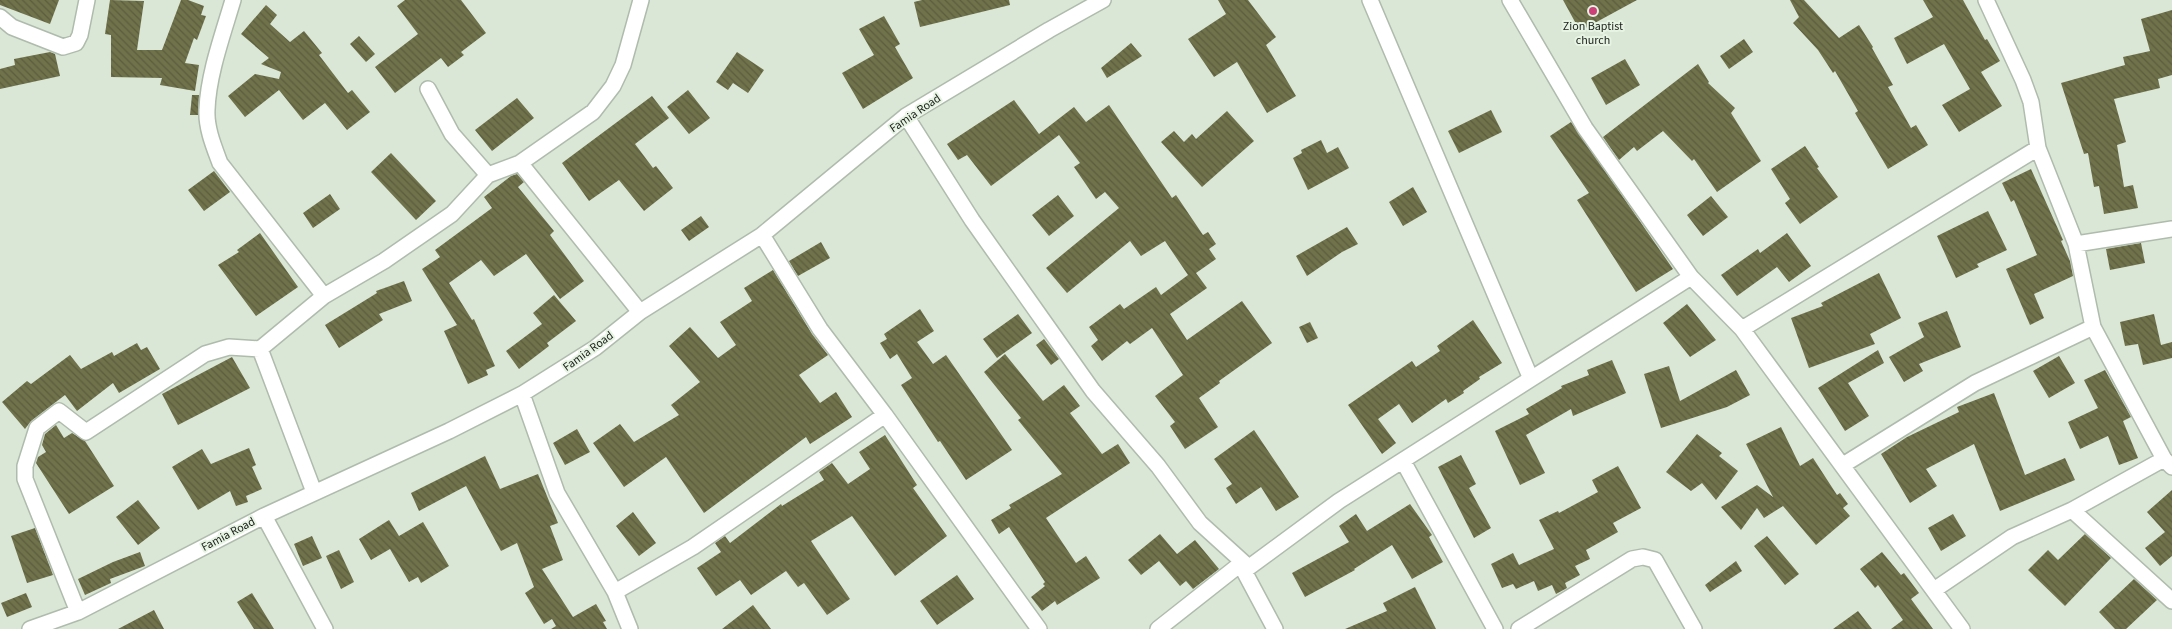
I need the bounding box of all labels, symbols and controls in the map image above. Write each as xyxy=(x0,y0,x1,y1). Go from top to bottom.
marker: Zion Baptist church xyxy=(1587,5,1599,17)
place label: Zion Baptist church xyxy=(1563,18,1623,49)
street label: Famia Road xyxy=(886,90,944,137)
street label: Famia Road xyxy=(560,327,617,376)
street label: Famia Road xyxy=(198,513,258,556)

